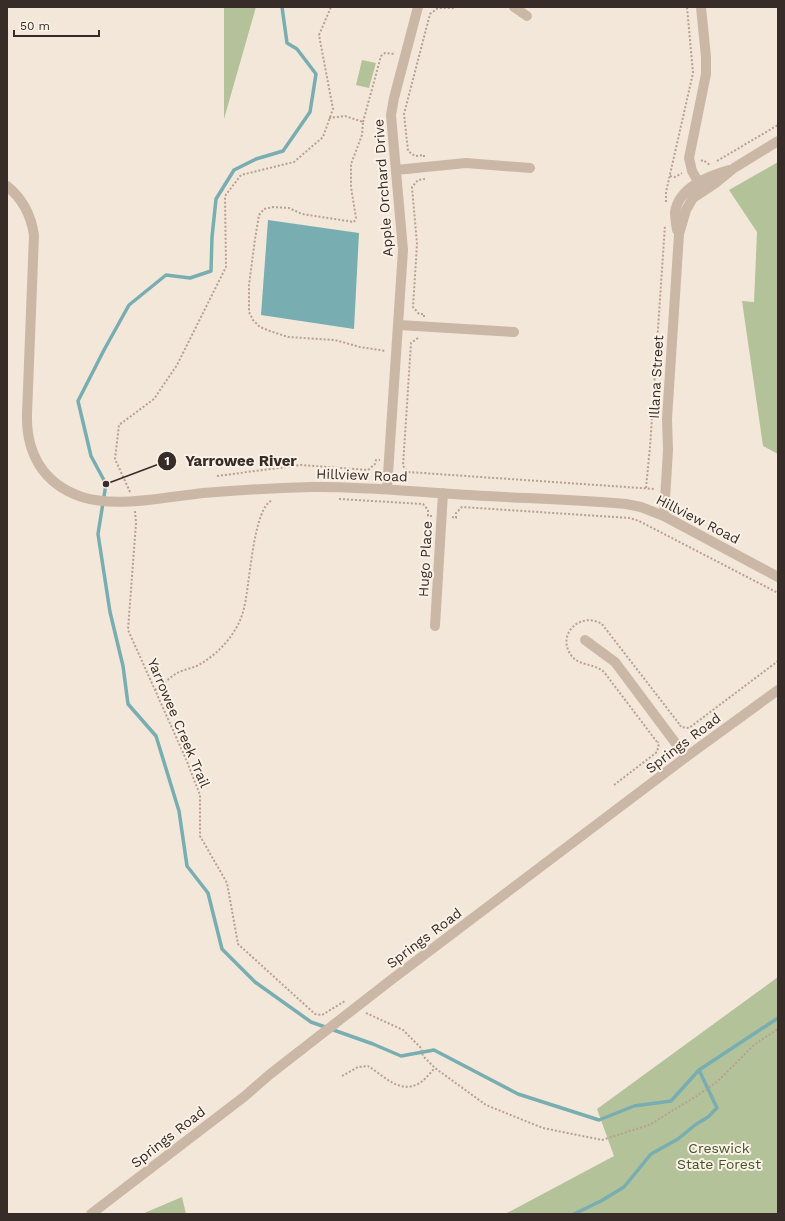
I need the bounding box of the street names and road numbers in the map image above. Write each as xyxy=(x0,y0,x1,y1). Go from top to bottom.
street label: Apple Orchard Drive xyxy=(370,119,396,257)
street label: Illana Street xyxy=(646,335,666,419)
street label: Hillview Road xyxy=(316,465,408,485)
street label: Hillview Road xyxy=(654,491,742,547)
street label: Hugo Place xyxy=(415,521,435,597)
street label: Yarrowee Creek Trail xyxy=(145,656,214,791)
street label: Springs Road xyxy=(642,710,724,776)
street label: Springs Road xyxy=(383,905,465,971)
street label: Springs Road xyxy=(128,1103,208,1171)

